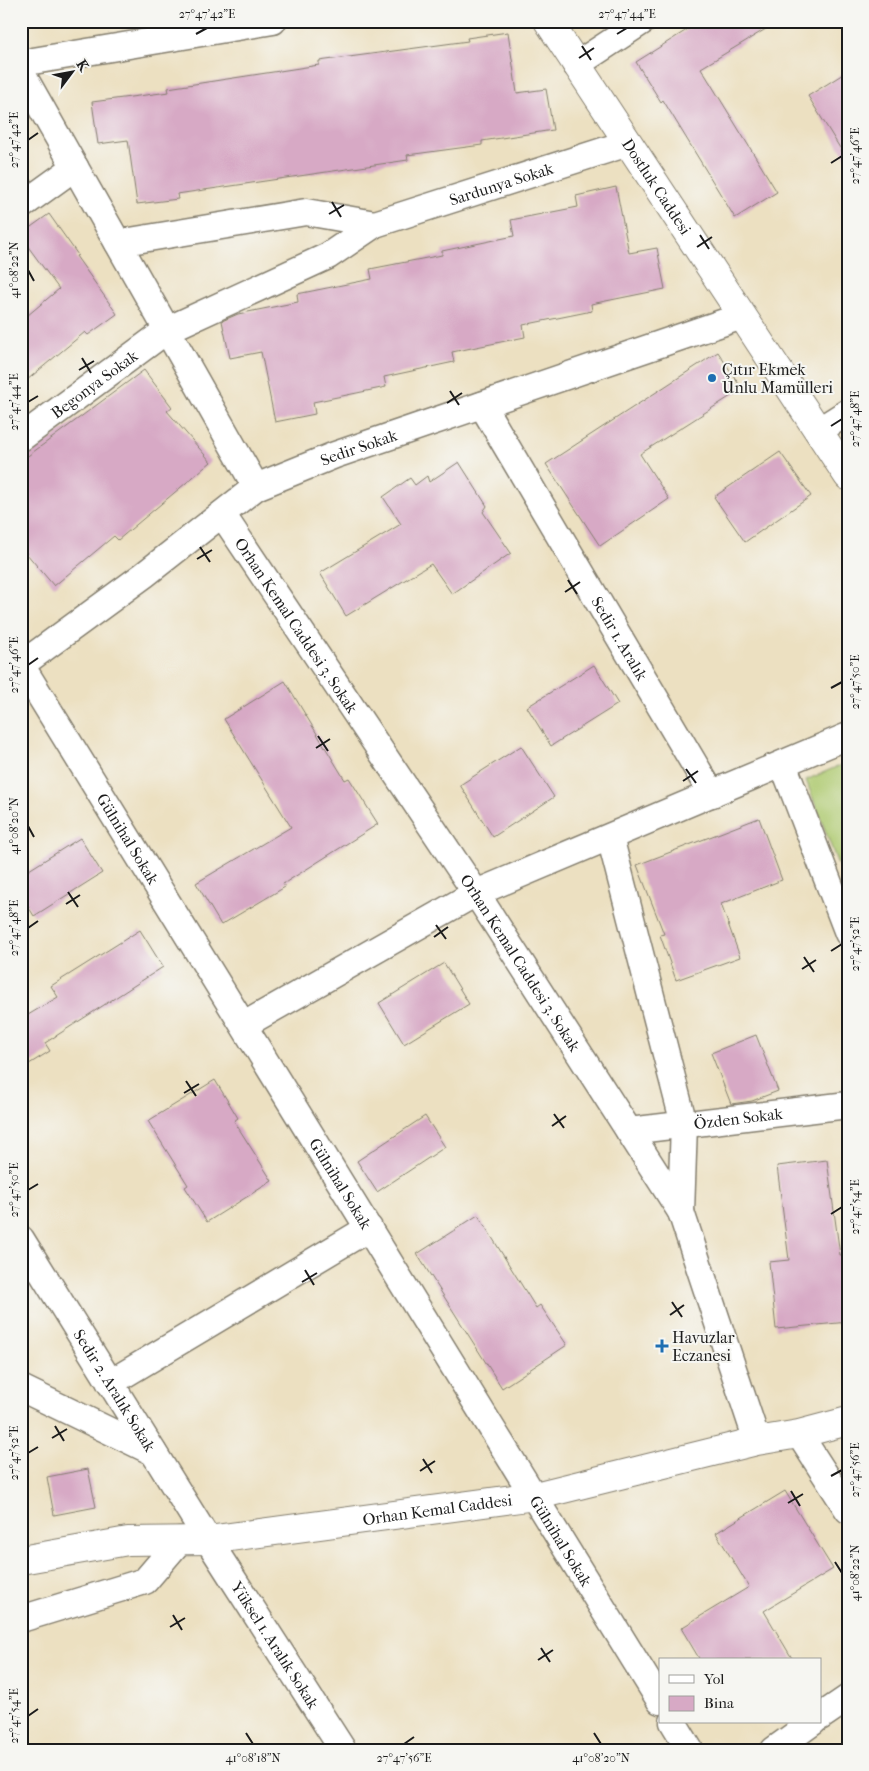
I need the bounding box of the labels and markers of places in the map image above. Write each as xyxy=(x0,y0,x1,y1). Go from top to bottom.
place label: Çıtır Ekmek Unlu Mamülleri xyxy=(722,360,833,397)
marker: Çıtır Ekmek Unlu Mamülleri xyxy=(706,372,718,384)
place label: Havuzlar Eczanesi xyxy=(672,1328,735,1365)
marker: Havuzlar Eczanesi xyxy=(656,1340,668,1352)

